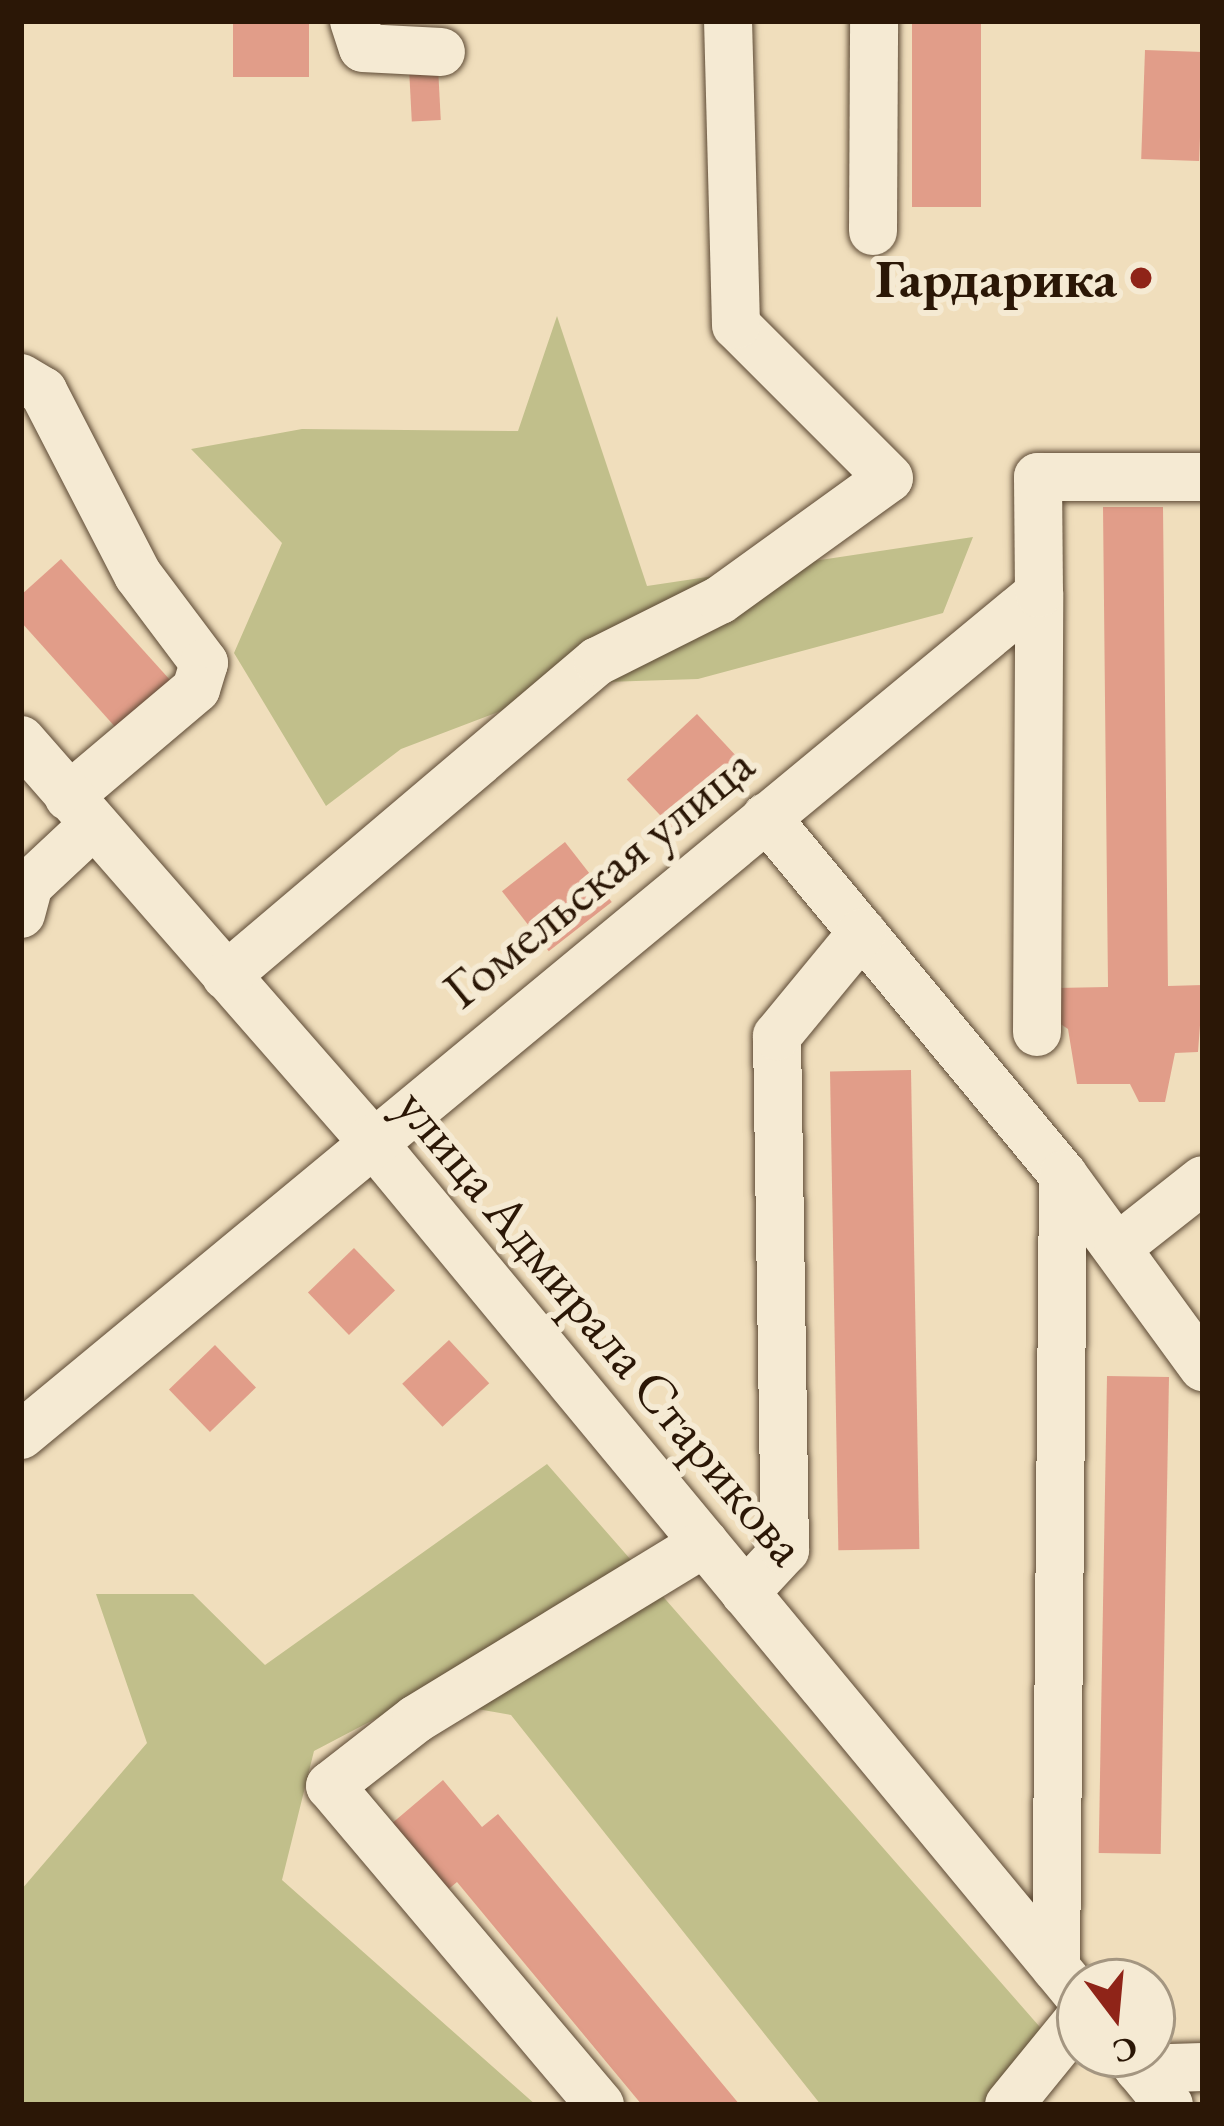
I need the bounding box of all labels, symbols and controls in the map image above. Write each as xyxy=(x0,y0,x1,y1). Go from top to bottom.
place label: Гардарика xyxy=(875,246,1117,310)
marker: Гардарика xyxy=(1128,265,1154,291)
street label: Гомельская улица xyxy=(430,731,766,1021)
street label: улица Адмирала Старикова xyxy=(384,1074,820,1578)
north arrow xyxy=(1056,1958,1176,2078)
text: С xyxy=(1108,2026,1142,2074)

